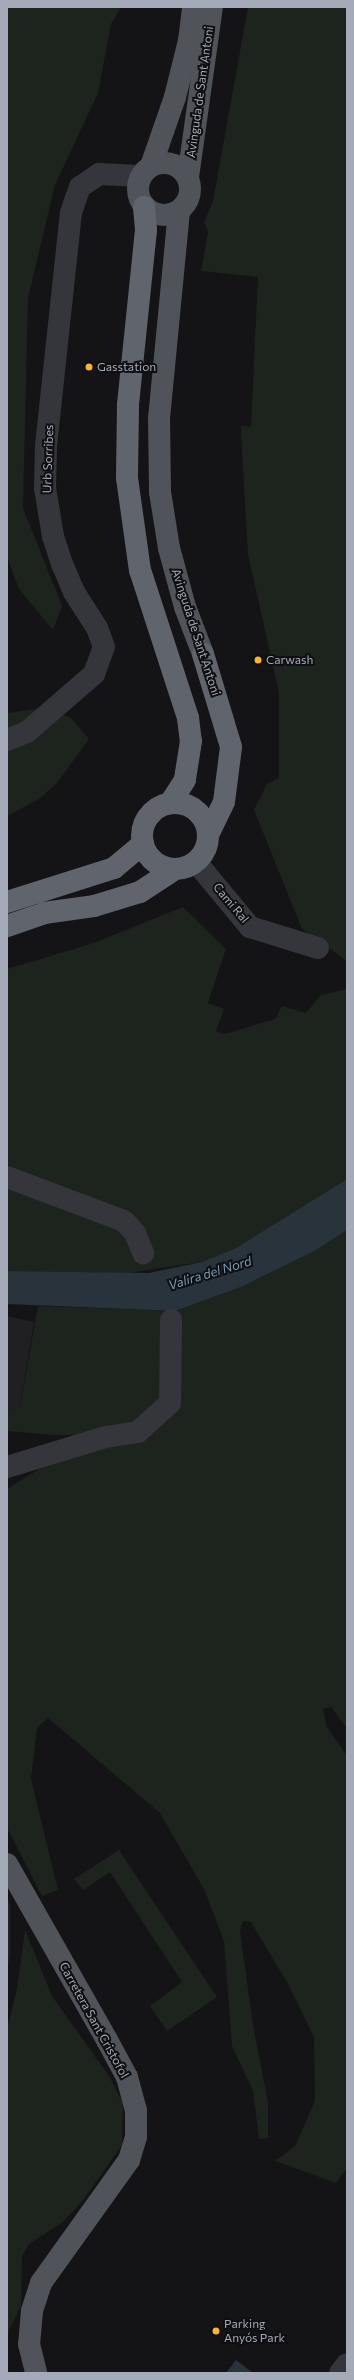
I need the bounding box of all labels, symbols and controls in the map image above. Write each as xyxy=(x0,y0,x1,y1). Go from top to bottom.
street label: Avinguda de Sant Antoni xyxy=(184,25,216,159)
place label: Gasstation xyxy=(97,360,156,374)
marker: Gasstation xyxy=(84,362,94,372)
street label: Urb Sorribes xyxy=(40,424,56,494)
street label: Avinguda de Sant Antoni xyxy=(169,567,223,697)
place label: Carwash xyxy=(266,653,313,667)
marker: Carwash xyxy=(253,655,263,665)
street label: Cami Ral xyxy=(210,880,252,926)
water label: Valira del Nord xyxy=(166,1253,254,1293)
street label: Carretera Sant Cristofol xyxy=(56,1960,132,2080)
place label: Parking Anyós Park xyxy=(224,2317,285,2345)
marker: Parking Anyós Park xyxy=(211,2326,221,2336)

